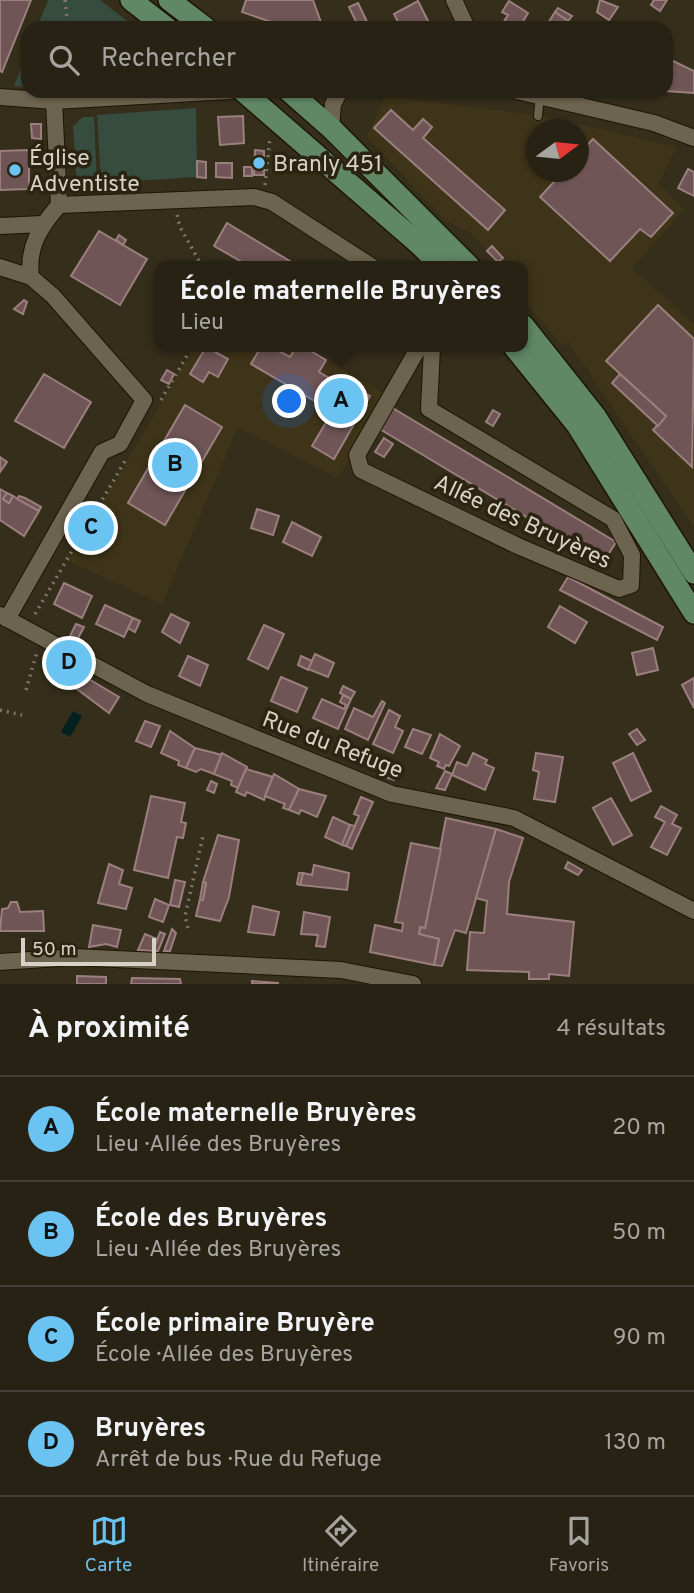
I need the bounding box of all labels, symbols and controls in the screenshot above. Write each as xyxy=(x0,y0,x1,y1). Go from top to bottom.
search box xyxy=(21,21,673,98)
icon: search xyxy=(45,41,83,79)
text: Rechercher xyxy=(101,43,236,76)
north arrow xyxy=(526,119,589,182)
place label: Église Adventiste xyxy=(29,144,140,200)
place label: Branly 451 xyxy=(273,151,383,180)
marker: Branly 451 xyxy=(251,155,267,171)
marker: Église Adventiste xyxy=(7,162,23,178)
popup xyxy=(154,261,528,352)
text: École maternelle Bruyères xyxy=(180,276,502,309)
text: Lieu xyxy=(180,309,224,338)
pin: A xyxy=(318,375,364,427)
your location xyxy=(272,384,306,418)
pin: B xyxy=(152,439,198,491)
street label: Allée des Bruyères xyxy=(429,469,615,577)
pin: C xyxy=(68,502,114,554)
pin: D xyxy=(46,637,92,689)
street label: Rue du Refuge xyxy=(258,706,407,787)
scale bar xyxy=(21,935,156,967)
text: 50 m xyxy=(32,938,77,962)
text: À proximité xyxy=(28,1011,190,1048)
text: 4 résultats xyxy=(557,1015,666,1044)
text: École maternelle Bruyères xyxy=(95,1098,417,1131)
text: A xyxy=(43,1114,59,1143)
text: 20 m xyxy=(612,1114,666,1143)
text: Lieu · Allée des Bruyères xyxy=(95,1131,341,1160)
text: École des Bruyères xyxy=(95,1203,327,1236)
text: B xyxy=(43,1219,59,1248)
text: 50 m xyxy=(612,1219,666,1248)
text: Lieu · Allée des Bruyères xyxy=(95,1236,341,1265)
text: École primaire Bruyère xyxy=(95,1308,375,1341)
text: C xyxy=(44,1324,58,1353)
text: 90 m xyxy=(613,1324,666,1353)
text: École · Allée des Bruyères xyxy=(95,1341,353,1370)
text: Bruyères xyxy=(95,1413,206,1446)
text: D xyxy=(43,1429,59,1458)
text: 130 m xyxy=(604,1429,666,1458)
text: Arrêt de bus · Rue du Refuge xyxy=(95,1446,382,1475)
tab: Carte xyxy=(85,1512,132,1578)
tab: Itinéraire xyxy=(302,1512,379,1578)
tab: Favoris xyxy=(549,1512,609,1578)

